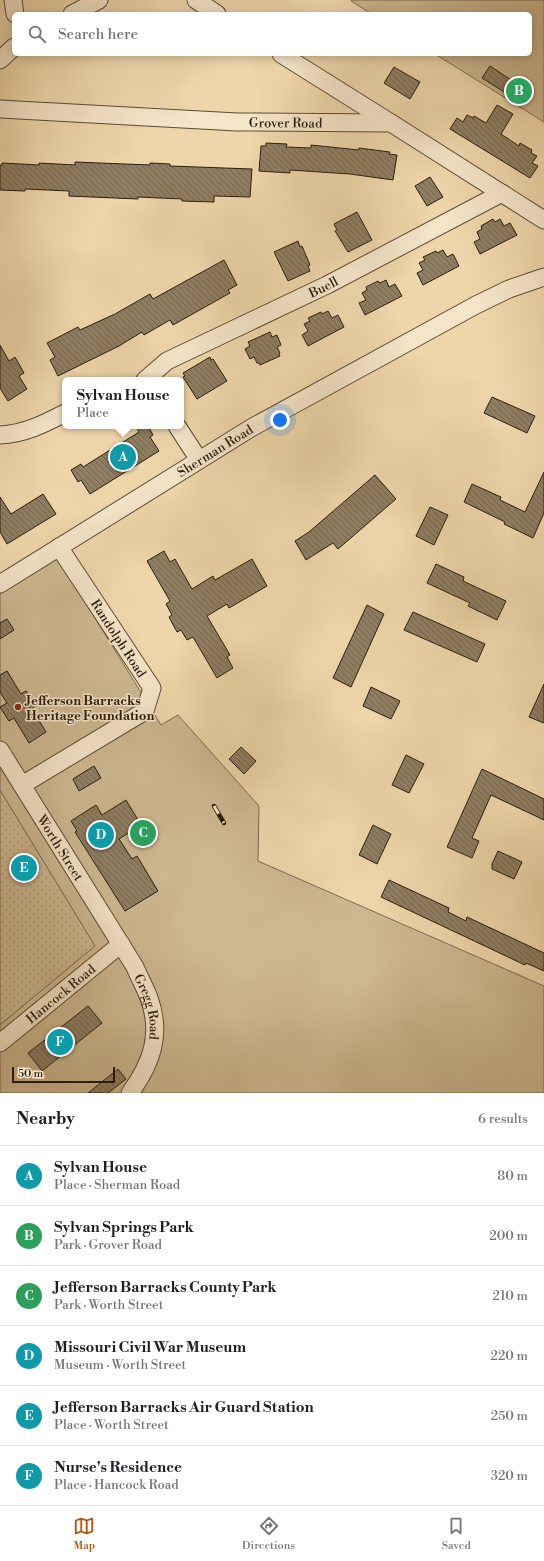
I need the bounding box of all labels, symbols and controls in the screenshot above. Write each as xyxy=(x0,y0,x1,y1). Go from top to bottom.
search box xyxy=(12,12,532,56)
icon: search xyxy=(26,23,48,45)
text: Search here xyxy=(58,25,138,44)
pin: B xyxy=(506,76,532,106)
street label: Grover Road xyxy=(249,115,323,132)
street label: Buell xyxy=(305,274,341,302)
popup xyxy=(62,377,184,429)
text: Sylvan House xyxy=(76,386,170,405)
text: Place xyxy=(76,405,109,421)
your location xyxy=(270,410,290,430)
street label: Sherman Road xyxy=(175,421,257,481)
pin: A xyxy=(110,442,136,472)
street label: Randolph Road xyxy=(87,596,150,681)
place label: Jefferson Barracks Heritage Foundation xyxy=(24,693,154,724)
marker: Jefferson Barracks Heritage Foundation xyxy=(13,702,23,712)
street label: Worth Street xyxy=(33,811,87,884)
pin: C xyxy=(130,818,156,848)
pin: D xyxy=(88,820,114,850)
pin: E xyxy=(11,853,37,883)
street label: Hancock Road xyxy=(23,961,99,1027)
street label: Gregg Road xyxy=(130,972,162,1041)
pin: F xyxy=(47,1027,73,1057)
scale bar xyxy=(12,1065,115,1084)
text: 50 m xyxy=(18,1067,43,1081)
text: Nearby xyxy=(16,1108,75,1130)
text: 6 results xyxy=(478,1111,528,1127)
text: Sylvan House xyxy=(54,1158,147,1177)
text: A xyxy=(24,1168,34,1184)
text: 80 m xyxy=(497,1168,528,1184)
text: Place · Sherman Road xyxy=(54,1177,180,1193)
text: Sylvan Springs Park xyxy=(54,1218,194,1237)
text: B xyxy=(24,1228,34,1244)
text: 200 m xyxy=(489,1228,528,1244)
text: Park · Grover Road xyxy=(54,1237,162,1253)
text: Jefferson Barracks County Park xyxy=(54,1278,277,1297)
text: C xyxy=(24,1288,34,1304)
text: 210 m xyxy=(493,1288,528,1304)
text: Park · Worth Street xyxy=(54,1297,163,1313)
text: Missouri Civil War Museum xyxy=(54,1338,246,1357)
text: D xyxy=(24,1348,34,1364)
text: 220 m xyxy=(490,1348,528,1364)
text: Museum · Worth Street xyxy=(54,1357,186,1373)
text: Jefferson Barracks Air Guard Station xyxy=(54,1398,314,1417)
text: E xyxy=(24,1408,34,1424)
text: 250 m xyxy=(491,1408,528,1424)
text: Place · Worth Street xyxy=(54,1417,169,1433)
text: Nurse's Residence xyxy=(54,1458,182,1477)
text: F xyxy=(24,1468,34,1484)
text: 320 m xyxy=(491,1468,528,1484)
text: Place · Hancock Road xyxy=(54,1477,179,1493)
tab: Map xyxy=(73,1515,95,1553)
tab: Directions xyxy=(242,1515,295,1553)
tab: Saved xyxy=(442,1515,471,1553)

